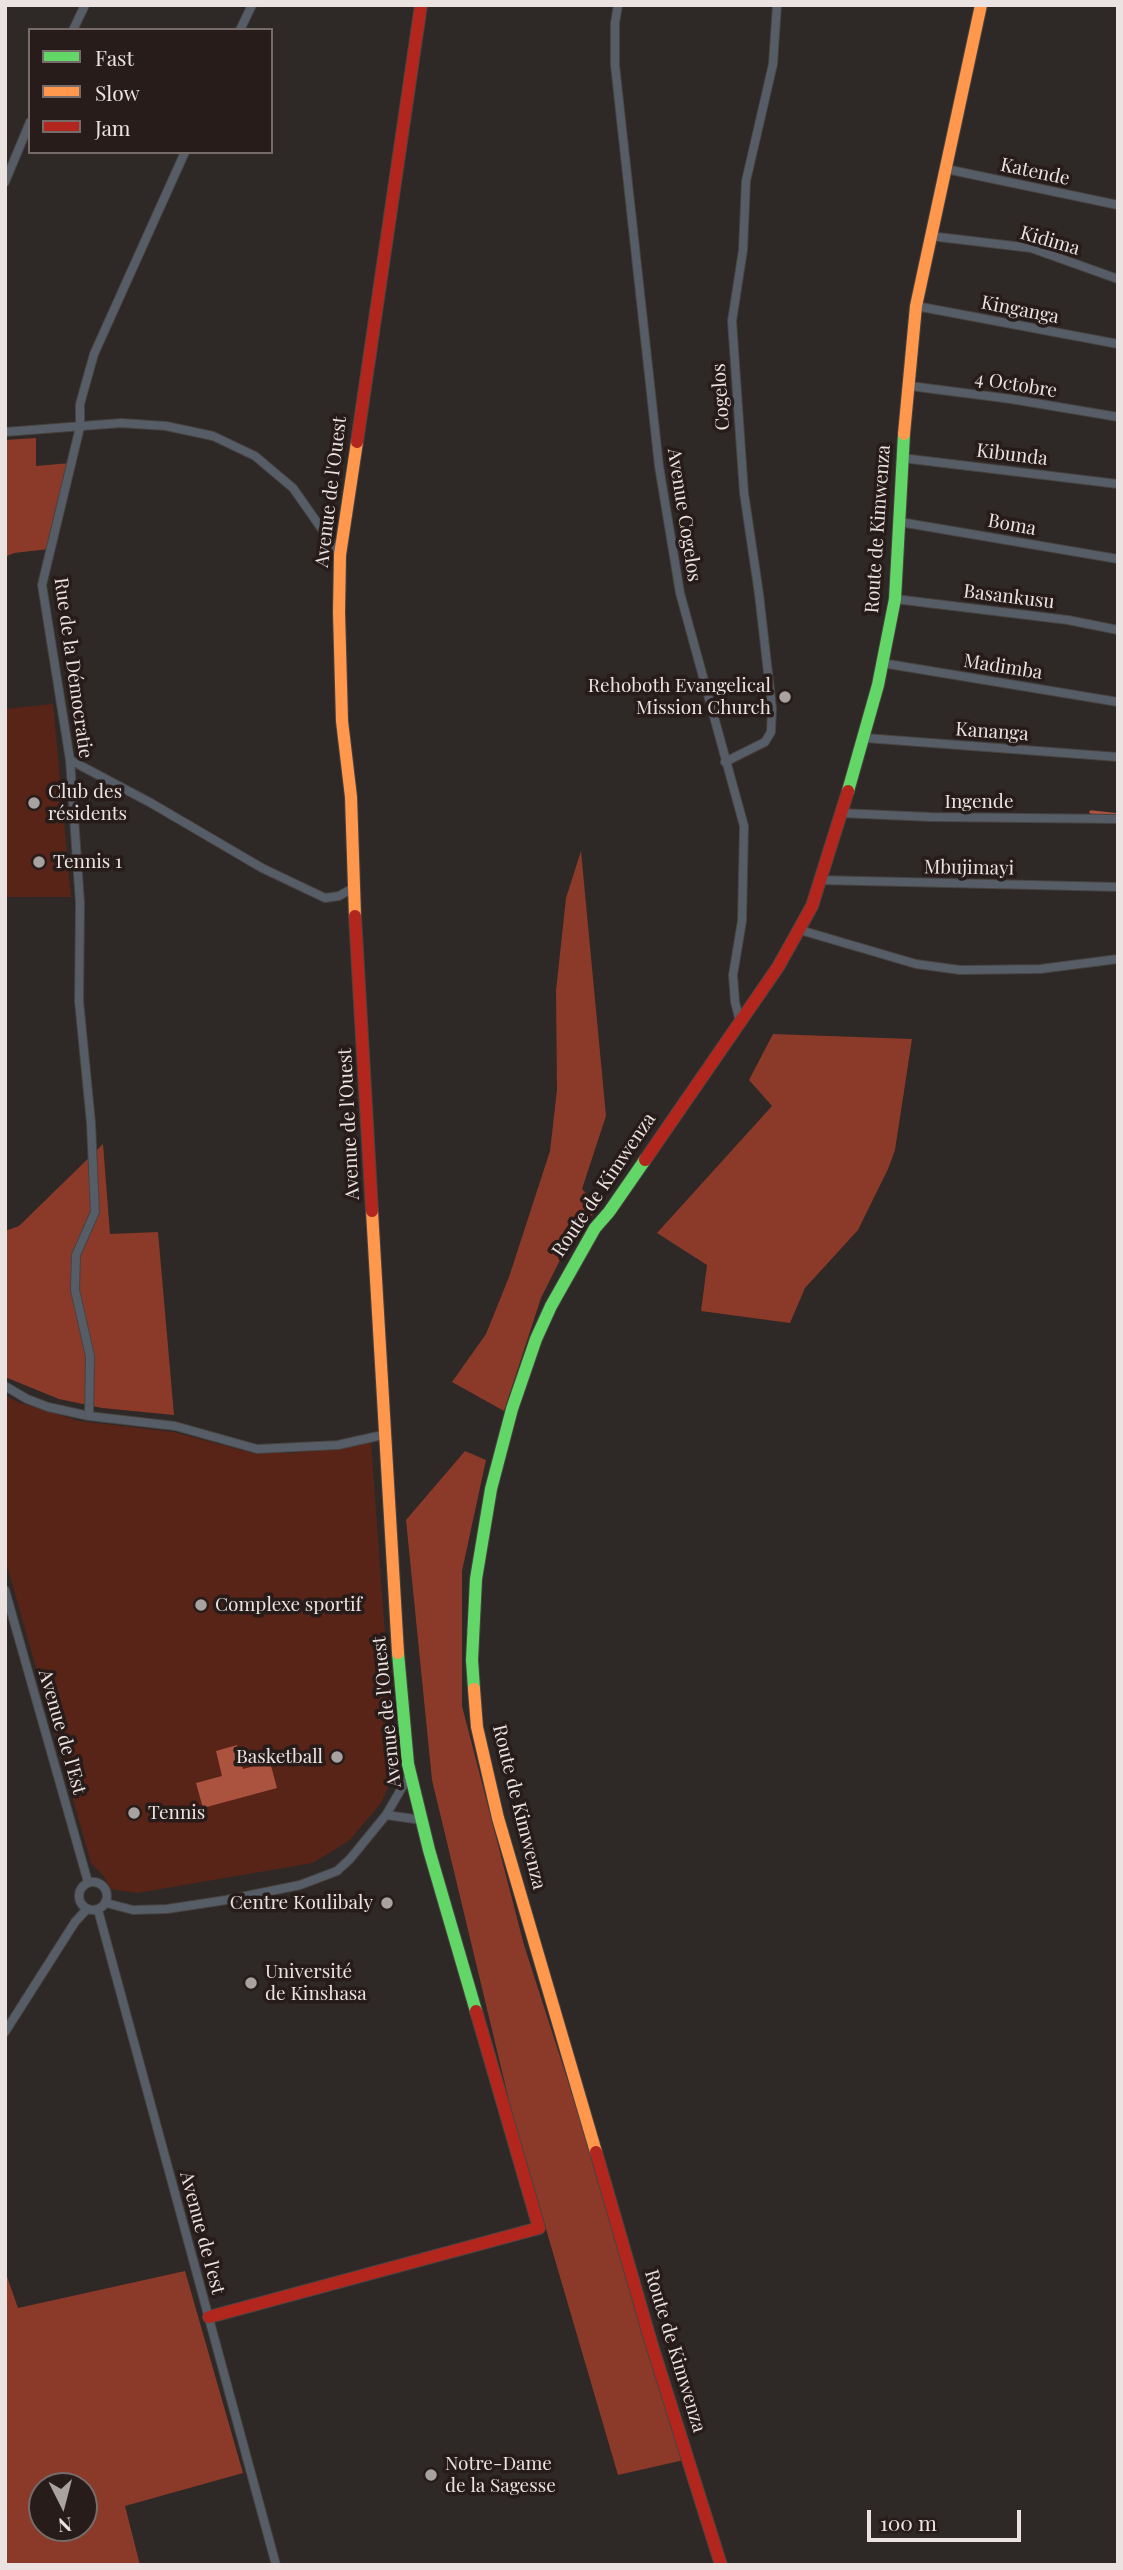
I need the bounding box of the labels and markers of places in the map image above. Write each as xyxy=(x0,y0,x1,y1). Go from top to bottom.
place label: Rehoboth Evangelical Mission Church xyxy=(588,675,771,719)
marker: Rehoboth Evangelical Mission Church xyxy=(777,689,793,705)
place label: Club des résidents xyxy=(48,781,127,825)
marker: Club des résidents xyxy=(26,795,42,811)
place label: Tennis 1 xyxy=(53,851,122,873)
marker: Tennis 1 xyxy=(31,854,47,870)
place label: Complexe sportif xyxy=(215,1594,362,1616)
marker: Complexe sportif xyxy=(193,1597,209,1613)
place label: Basketball xyxy=(236,1746,323,1768)
marker: Basketball xyxy=(329,1749,345,1765)
place label: Tennis xyxy=(148,1802,205,1824)
marker: Tennis xyxy=(126,1805,142,1821)
place label: Centre Koulibaly xyxy=(230,1892,373,1914)
marker: Centre Koulibaly xyxy=(379,1895,395,1911)
place label: Université de Kinshasa xyxy=(265,1961,367,2005)
marker: Université de Kinshasa xyxy=(243,1975,259,1991)
place label: Notre-Dame de la Sagesse xyxy=(445,2453,556,2497)
marker: Notre-Dame de la Sagesse xyxy=(423,2467,439,2483)

